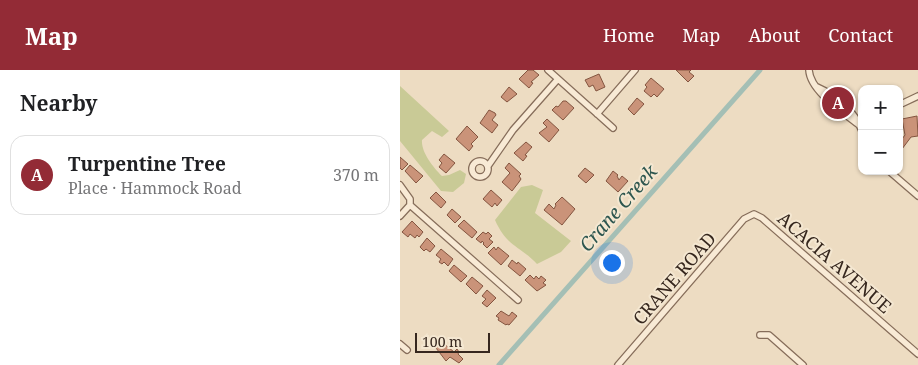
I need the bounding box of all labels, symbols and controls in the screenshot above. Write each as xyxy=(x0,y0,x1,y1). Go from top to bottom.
text: Map xyxy=(25,19,78,52)
text: Home xyxy=(603,23,654,47)
text: Map xyxy=(682,23,720,47)
text: About xyxy=(748,23,800,47)
text: Contact xyxy=(828,23,893,47)
pin: A xyxy=(822,84,854,122)
map controls xyxy=(858,85,903,175)
button: + xyxy=(858,85,903,130)
text: Nearby xyxy=(20,89,98,117)
button: − xyxy=(858,130,903,175)
text: Turpentine Tree xyxy=(68,151,226,177)
water label: Crane Creek xyxy=(573,158,664,257)
text: A xyxy=(31,164,43,186)
text: 370 m xyxy=(333,164,379,186)
text: Place · Hammock Road xyxy=(68,177,242,199)
street label: ACACIA AVENUE xyxy=(773,206,897,318)
street label: CRANE ROAD xyxy=(627,227,721,329)
your location xyxy=(599,250,625,276)
scale bar xyxy=(415,330,490,353)
text: 100 m xyxy=(422,332,462,351)

